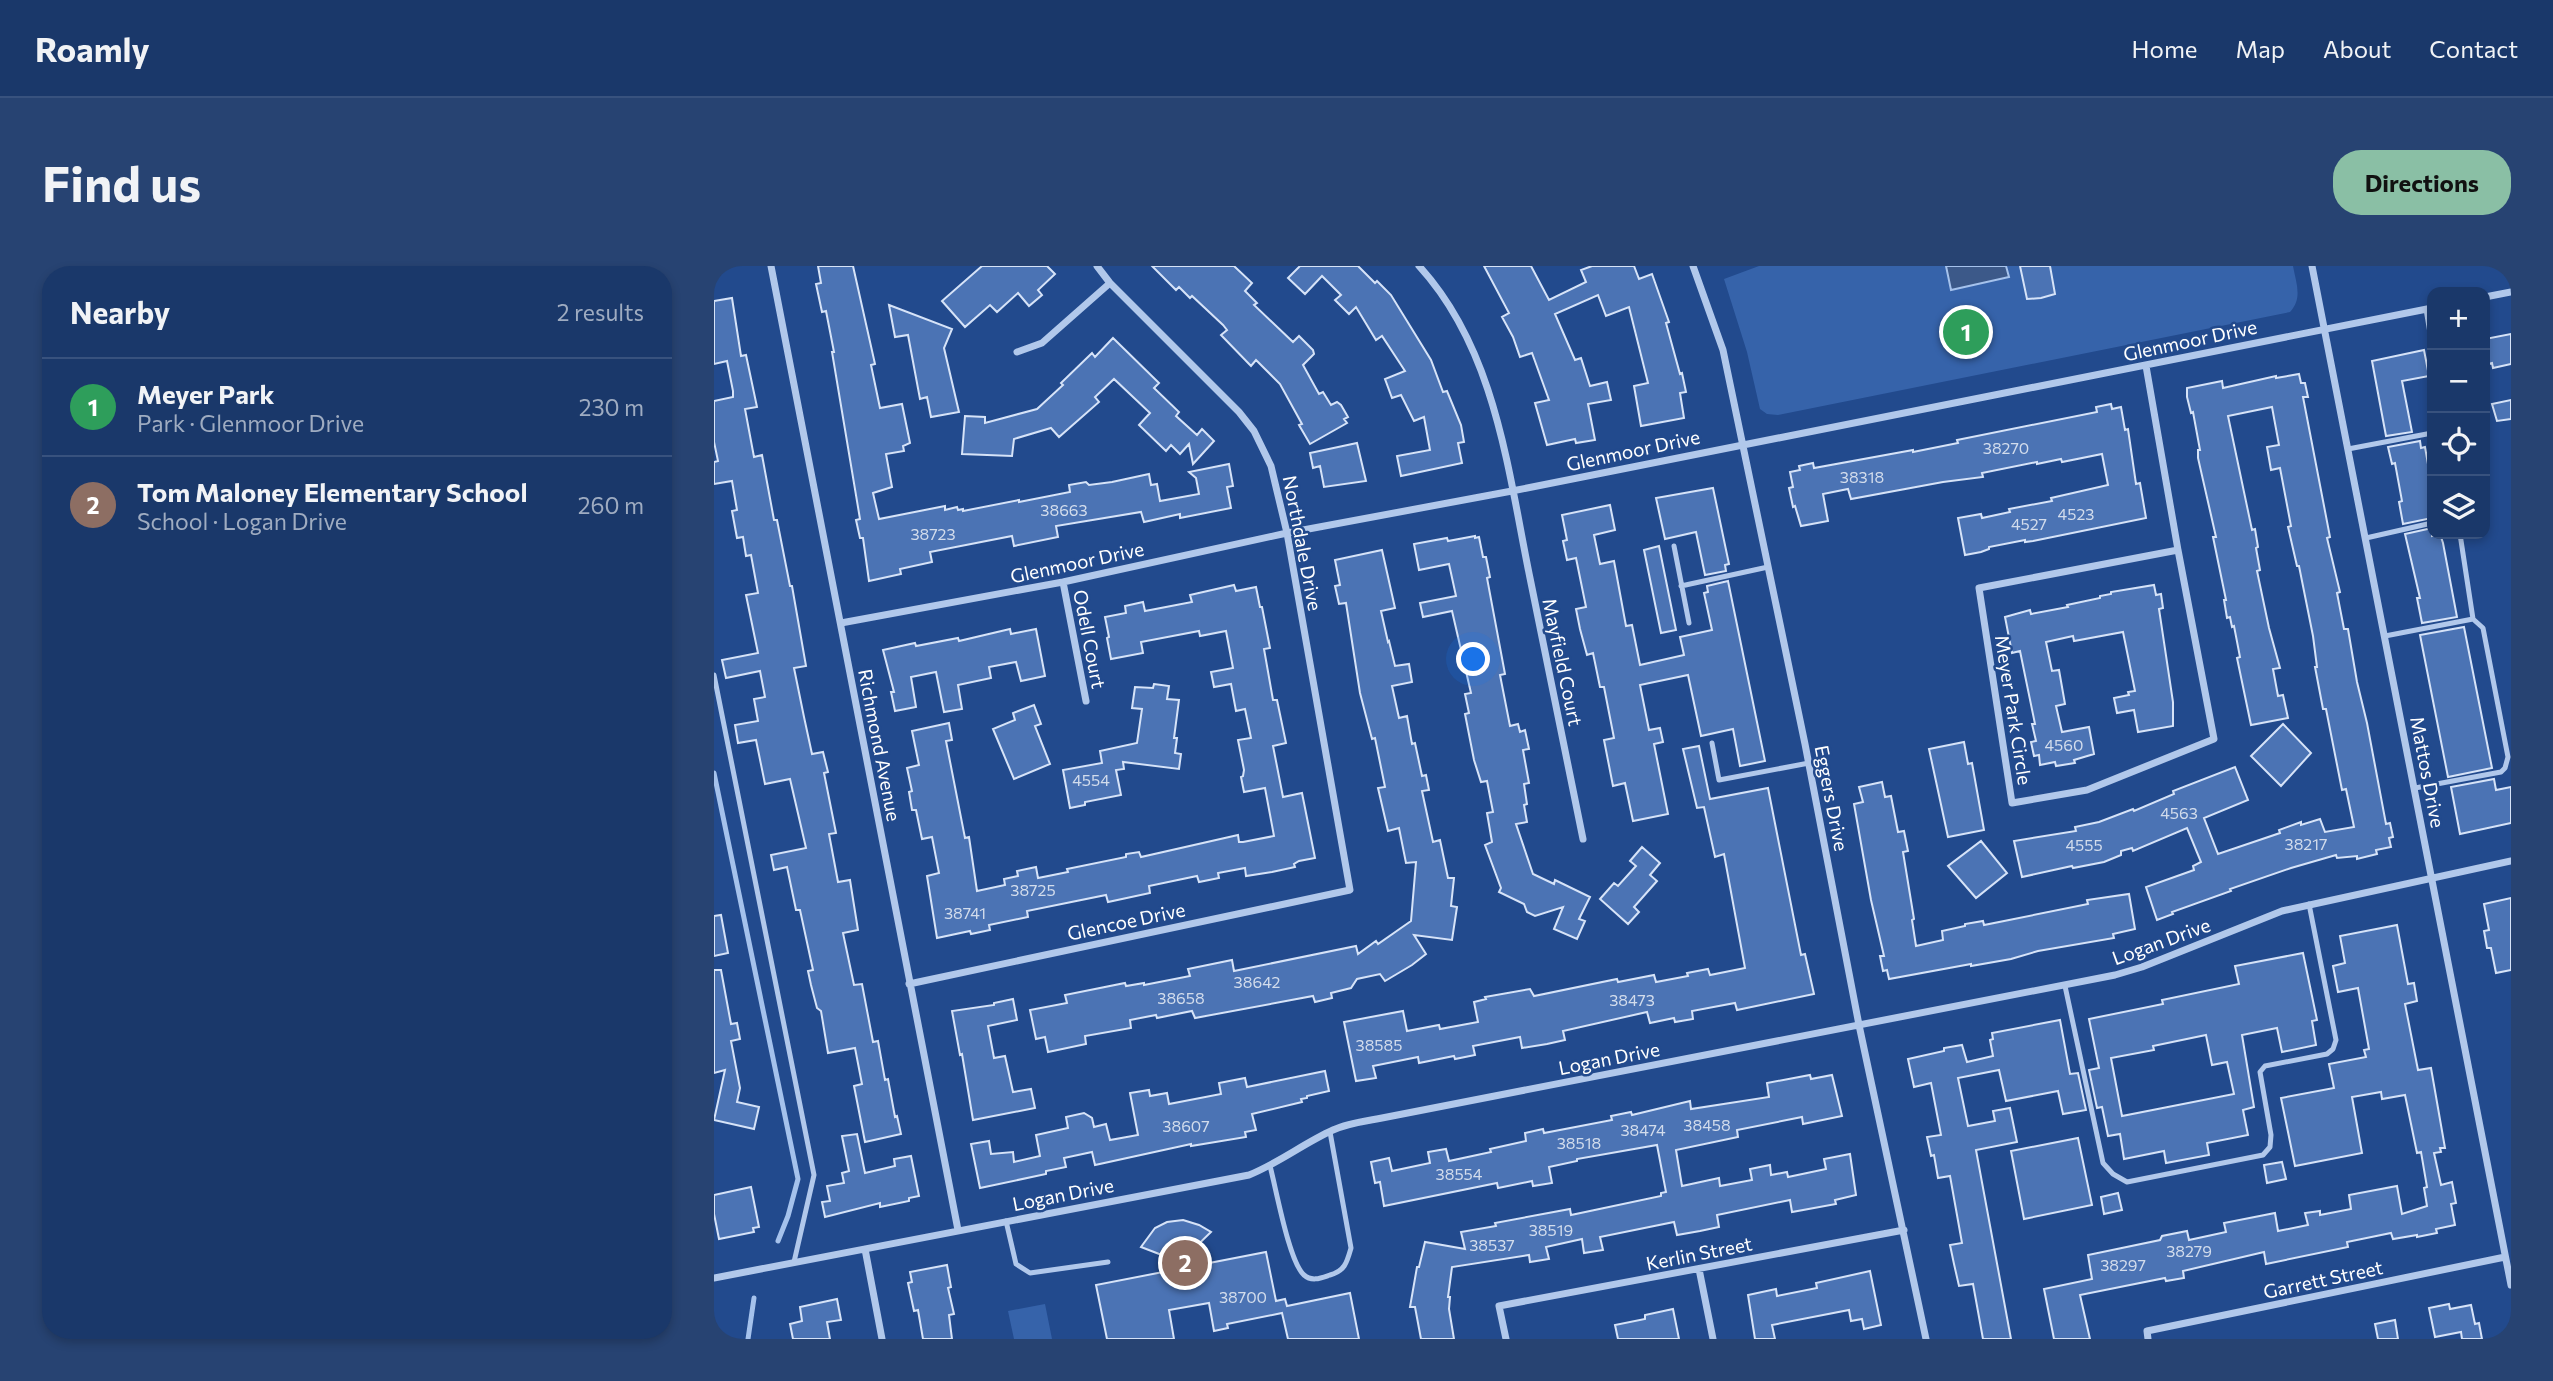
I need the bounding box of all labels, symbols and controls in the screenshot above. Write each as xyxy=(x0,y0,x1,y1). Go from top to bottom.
text: Roamly xyxy=(35,28,150,69)
text: Home xyxy=(2132,34,2198,63)
text: Map xyxy=(2236,34,2285,63)
text: About xyxy=(2323,34,2391,63)
text: Contact xyxy=(2429,34,2518,63)
button: Directions xyxy=(2333,150,2511,215)
text: Find us xyxy=(42,152,201,212)
map controls xyxy=(2427,287,2490,539)
button: + xyxy=(2427,287,2490,350)
text: Nearby xyxy=(70,293,170,330)
text: 2 results xyxy=(557,298,644,326)
pin: 1 xyxy=(1943,306,1989,358)
street label: Glenmoor Drive xyxy=(2121,315,2259,365)
button: − xyxy=(2427,350,2490,413)
text: Meyer Park xyxy=(137,378,275,409)
text: 1 xyxy=(88,393,98,421)
text: 230 m xyxy=(579,393,644,421)
text: Park · Glenmoor Drive xyxy=(137,409,364,437)
button: locate xyxy=(2427,413,2490,476)
street label: Glenmoor Drive xyxy=(1564,425,1702,475)
house number: 38270 xyxy=(1983,438,2029,457)
house number: 38318 xyxy=(1840,467,1884,486)
street label: Northdale Drive xyxy=(1279,473,1327,613)
text: Tom Maloney Elementary School xyxy=(137,476,527,507)
button: layers xyxy=(2427,476,2490,539)
text: 2 xyxy=(86,491,100,519)
text: 260 m xyxy=(578,491,644,519)
house number: 38663 xyxy=(1040,500,1088,519)
house number: 4523 xyxy=(2058,504,2094,523)
text: School · Logan Drive xyxy=(137,507,347,535)
house number: 4527 xyxy=(2011,514,2047,533)
house number: 38723 xyxy=(910,524,956,543)
street label: Glenmoor Drive xyxy=(1008,537,1146,587)
street label: Odell Court xyxy=(1069,588,1111,691)
street label: Mayfield Court xyxy=(1538,596,1588,728)
street label: Meyer Park Circle xyxy=(1991,633,2037,787)
your location xyxy=(1456,642,1490,676)
street label: Richmond Avenue xyxy=(854,667,906,823)
street label: Mattos Drive xyxy=(2406,714,2450,830)
house number: 4560 xyxy=(2045,735,2083,754)
street label: Eggers Drive xyxy=(1810,743,1854,853)
house number: 4554 xyxy=(1072,770,1110,789)
house number: 4563 xyxy=(2160,803,2198,822)
house number: 38217 xyxy=(2285,834,2327,853)
house number: 4555 xyxy=(2065,835,2103,854)
house number: 38725 xyxy=(1010,880,1056,899)
street label: Glencoe Drive xyxy=(1065,897,1187,945)
house number: 38741 xyxy=(944,903,986,922)
street label: Logan Drive xyxy=(2109,913,2213,969)
house number: 38642 xyxy=(1234,972,1281,991)
house number: 38658 xyxy=(1157,988,1205,1007)
house number: 38473 xyxy=(1609,990,1655,1009)
house number: 38585 xyxy=(1356,1035,1402,1054)
street label: Logan Drive xyxy=(1556,1037,1662,1079)
house number: 38458 xyxy=(1683,1115,1731,1134)
house number: 38607 xyxy=(1162,1116,1210,1135)
house number: 38474 xyxy=(1620,1120,1666,1139)
house number: 38518 xyxy=(1557,1133,1601,1152)
house number: 38554 xyxy=(1436,1164,1483,1183)
street label: Logan Drive xyxy=(1010,1173,1116,1215)
house number: 38519 xyxy=(1529,1220,1573,1239)
street label: Kerlin Street xyxy=(1644,1231,1754,1275)
house number: 38537 xyxy=(1469,1235,1515,1254)
pin: 2 xyxy=(1162,1237,1208,1289)
house number: 38279 xyxy=(2166,1241,2212,1260)
house number: 38297 xyxy=(2100,1255,2146,1274)
street label: Garrett Street xyxy=(2261,1255,2385,1303)
house number: 38700 xyxy=(1219,1287,1267,1306)

